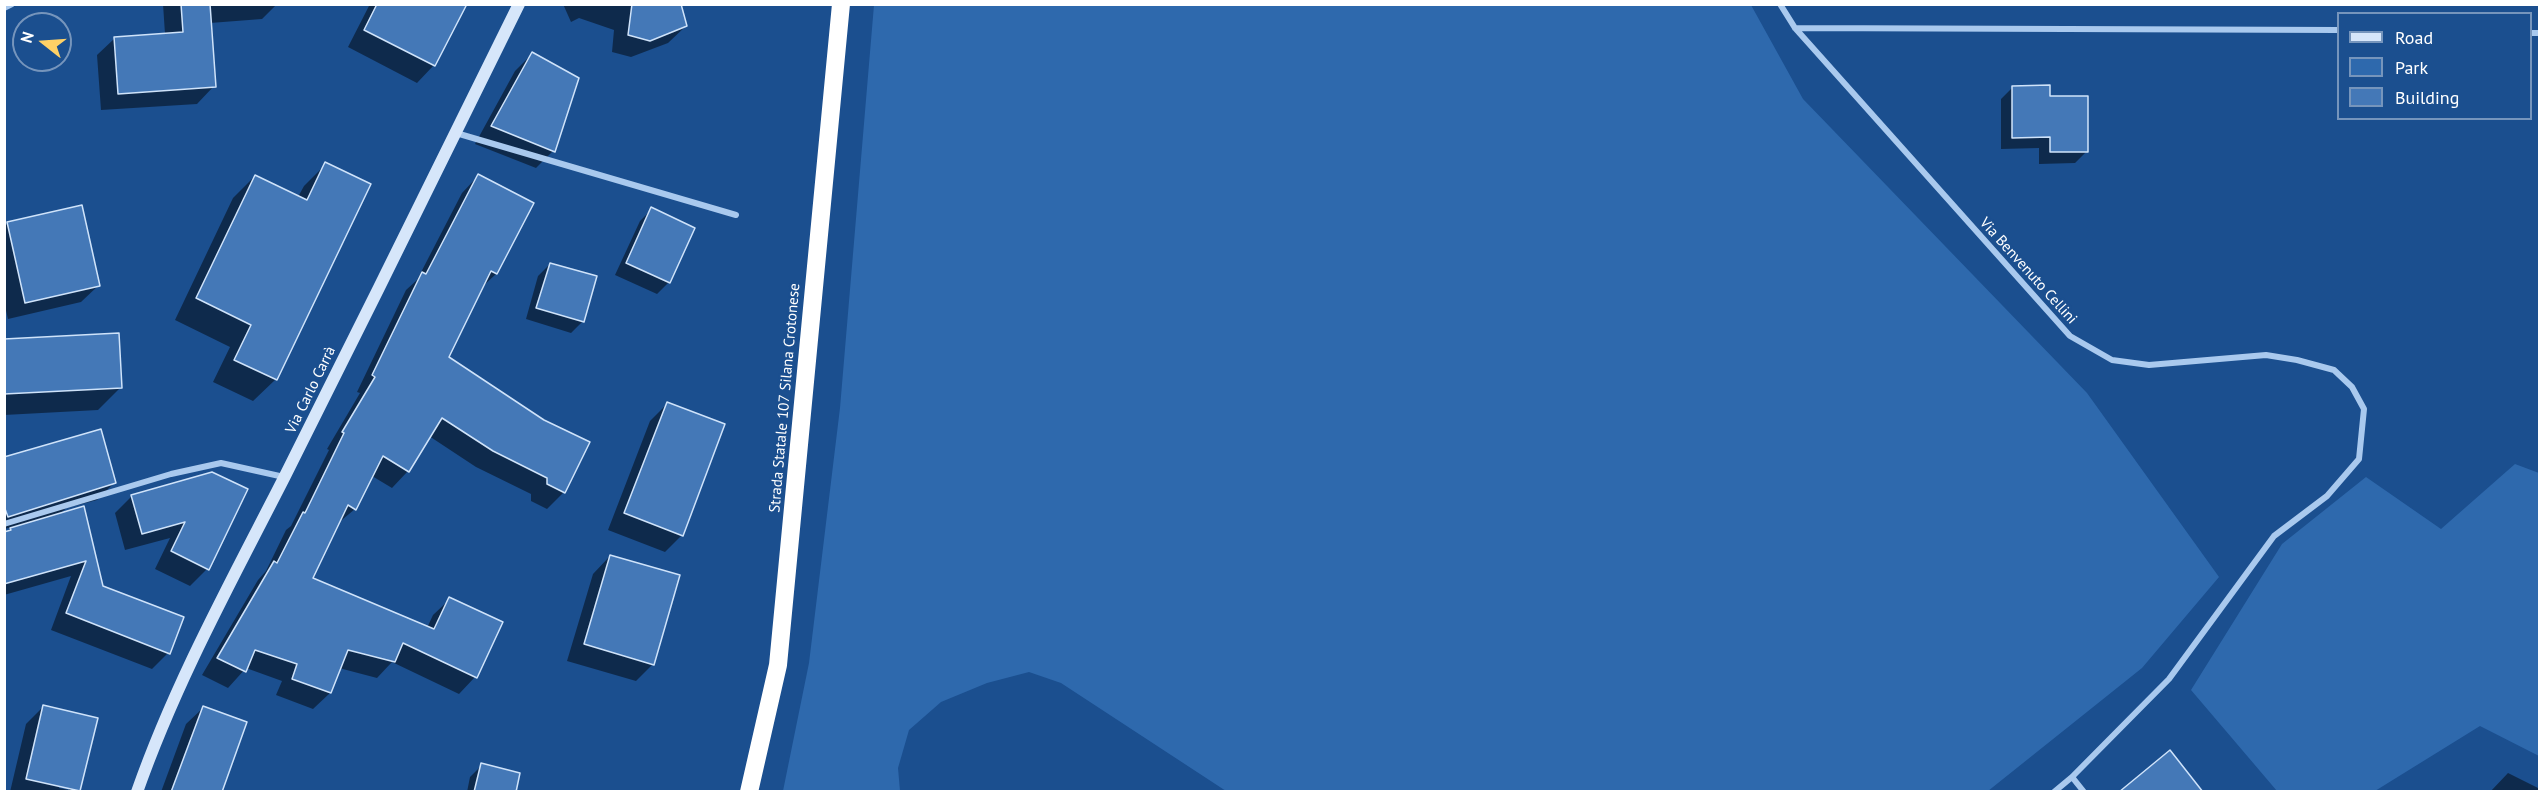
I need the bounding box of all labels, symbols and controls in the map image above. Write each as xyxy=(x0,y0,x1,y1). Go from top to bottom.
north arrow xyxy=(12,12,72,72)
legend xyxy=(2337,12,2532,120)
text: Road xyxy=(2395,26,2433,49)
text: N xyxy=(16,29,38,45)
text: Park xyxy=(2395,56,2428,79)
text: Building xyxy=(2395,86,2459,109)
street label: Via Benvenuto Cellini xyxy=(1975,214,2081,328)
street label: Strada Statale 107 Silana Crotonese xyxy=(766,283,804,513)
street label: Via Carlo Carrà xyxy=(282,344,340,436)

